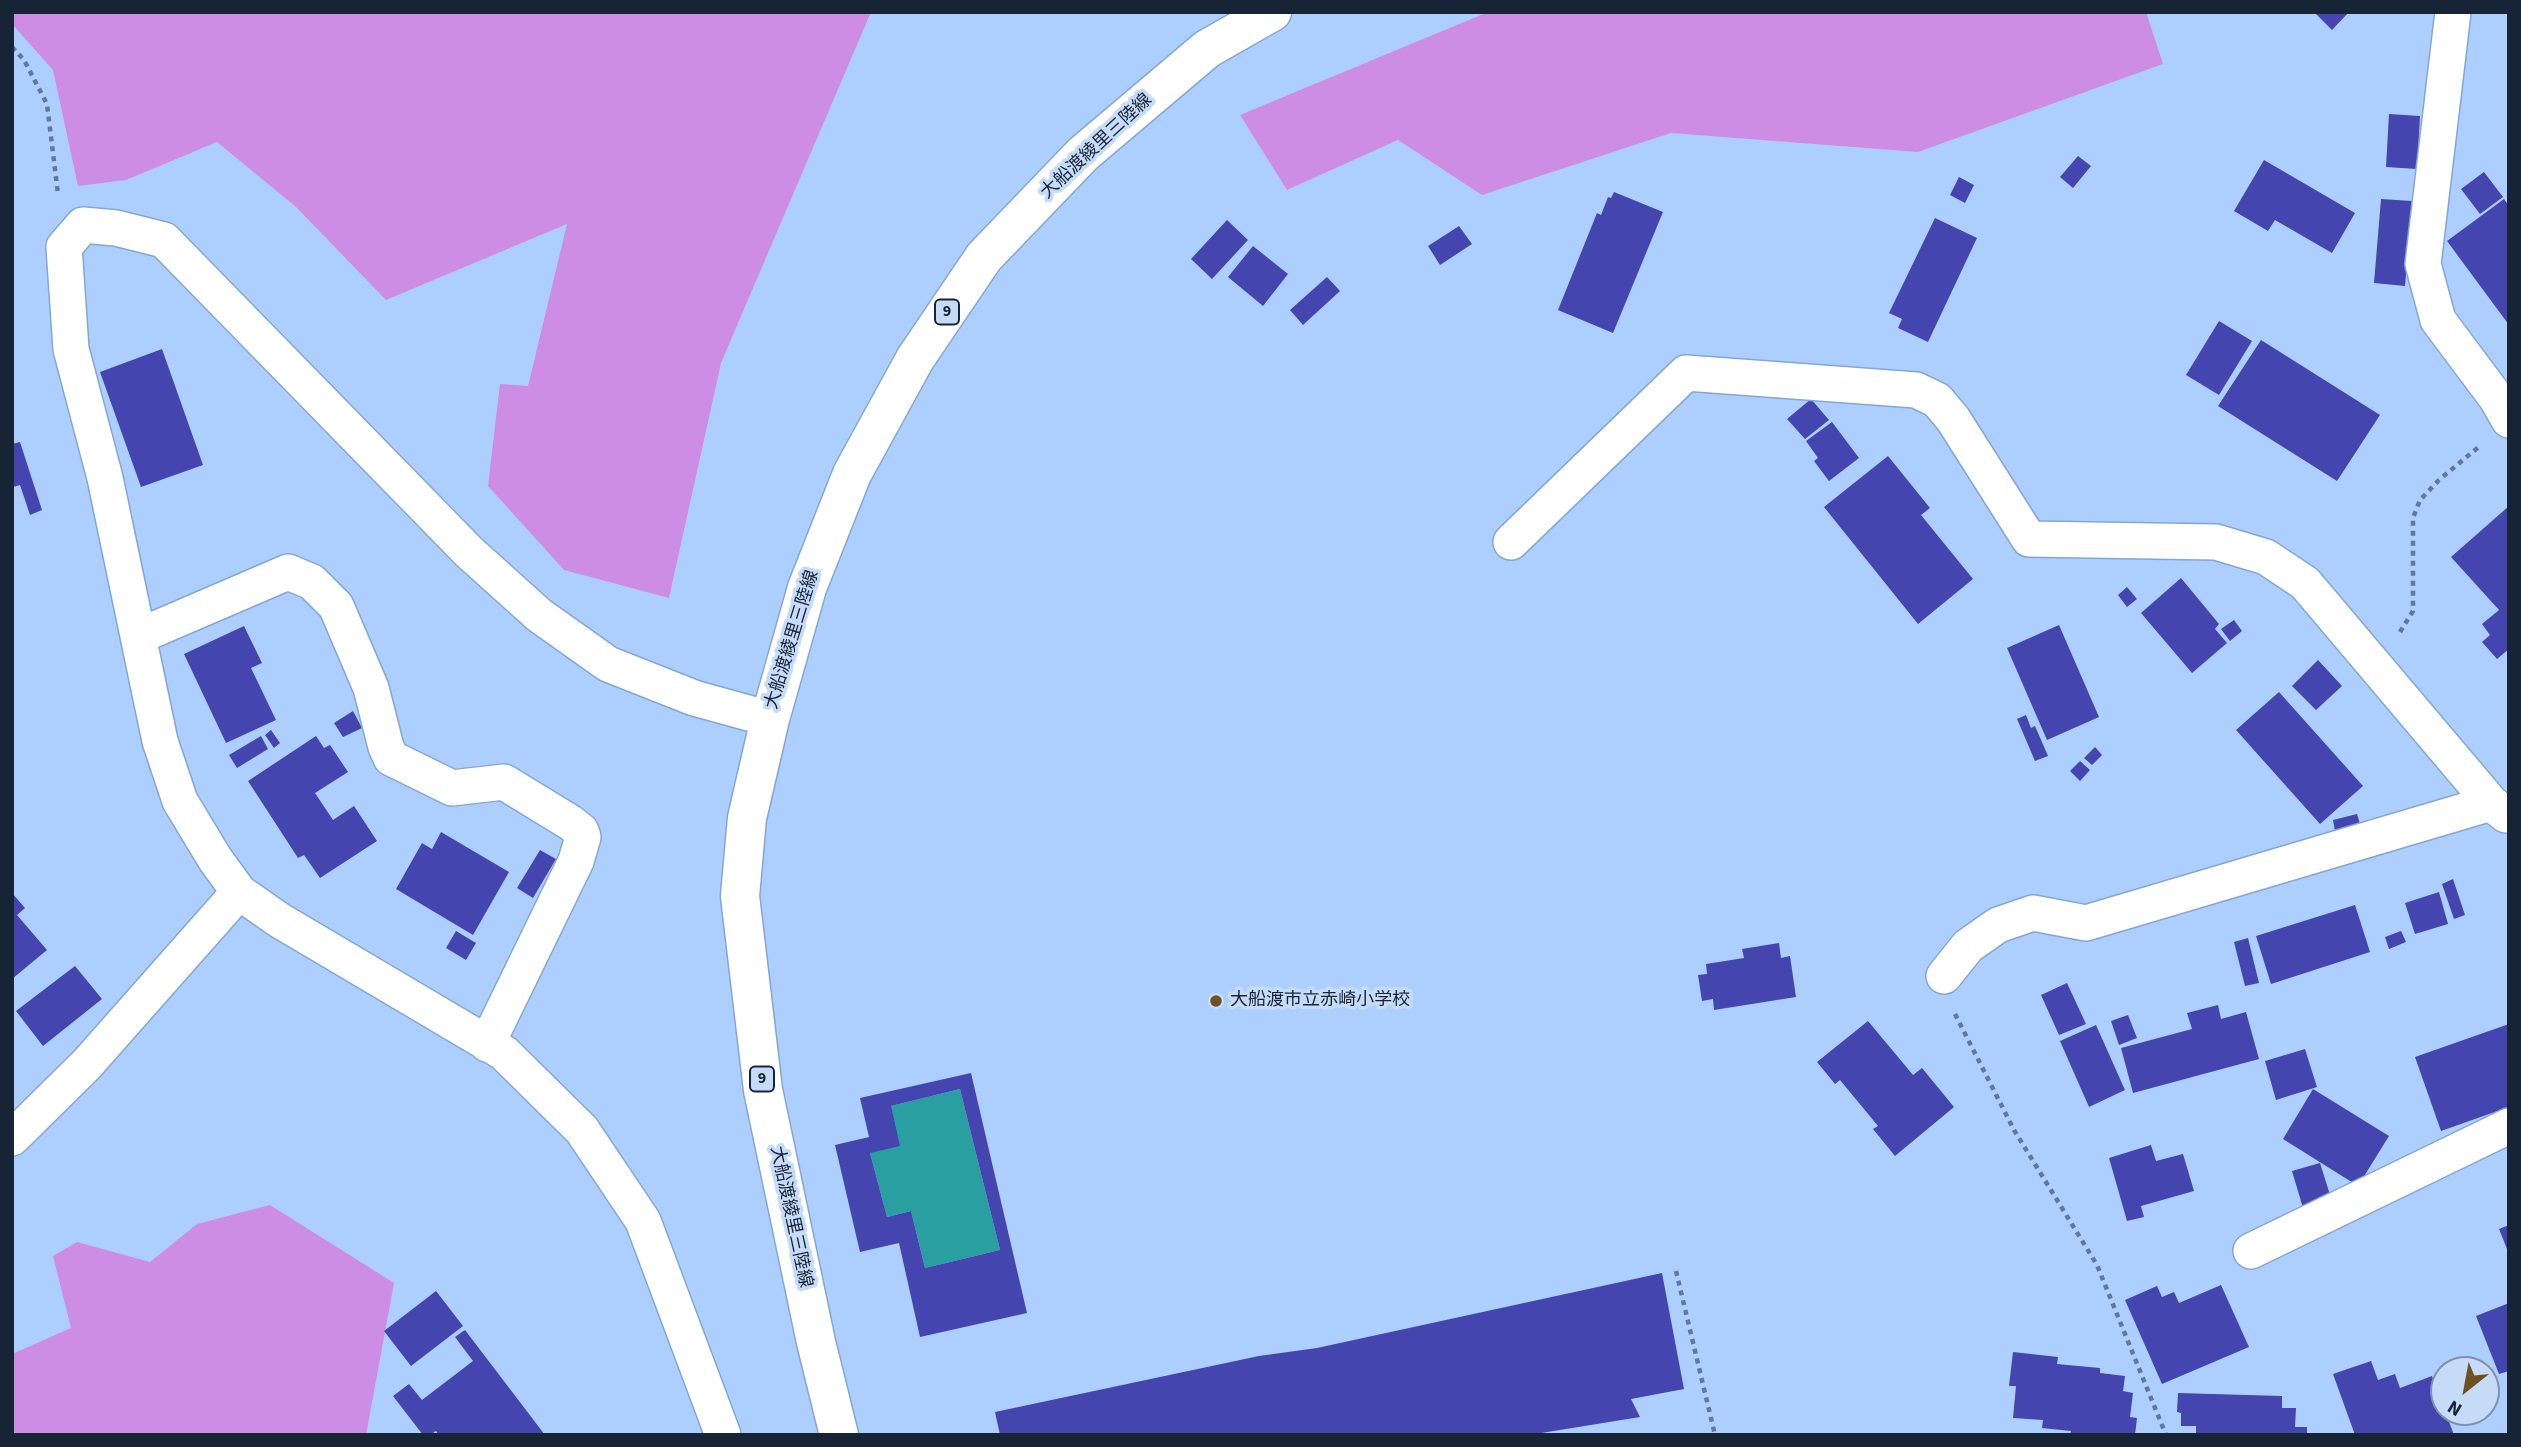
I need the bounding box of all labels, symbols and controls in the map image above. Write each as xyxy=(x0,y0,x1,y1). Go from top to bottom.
street label: 大船渡綾里三陸線 xyxy=(1037,90,1157,204)
road number: 9 xyxy=(935,300,959,324)
street label: 大船渡綾里三陸線 xyxy=(762,568,824,712)
place label: 大船渡市立赤崎小学校 xyxy=(1230,990,1410,1012)
marker: 大船渡市立赤崎小学校 xyxy=(1208,993,1224,1009)
road number: 9 xyxy=(750,1066,774,1092)
street label: 大船渡綾里三陸線 xyxy=(764,1144,816,1290)
north arrow xyxy=(2430,1356,2500,1426)
text: N xyxy=(2443,1393,2467,1423)

